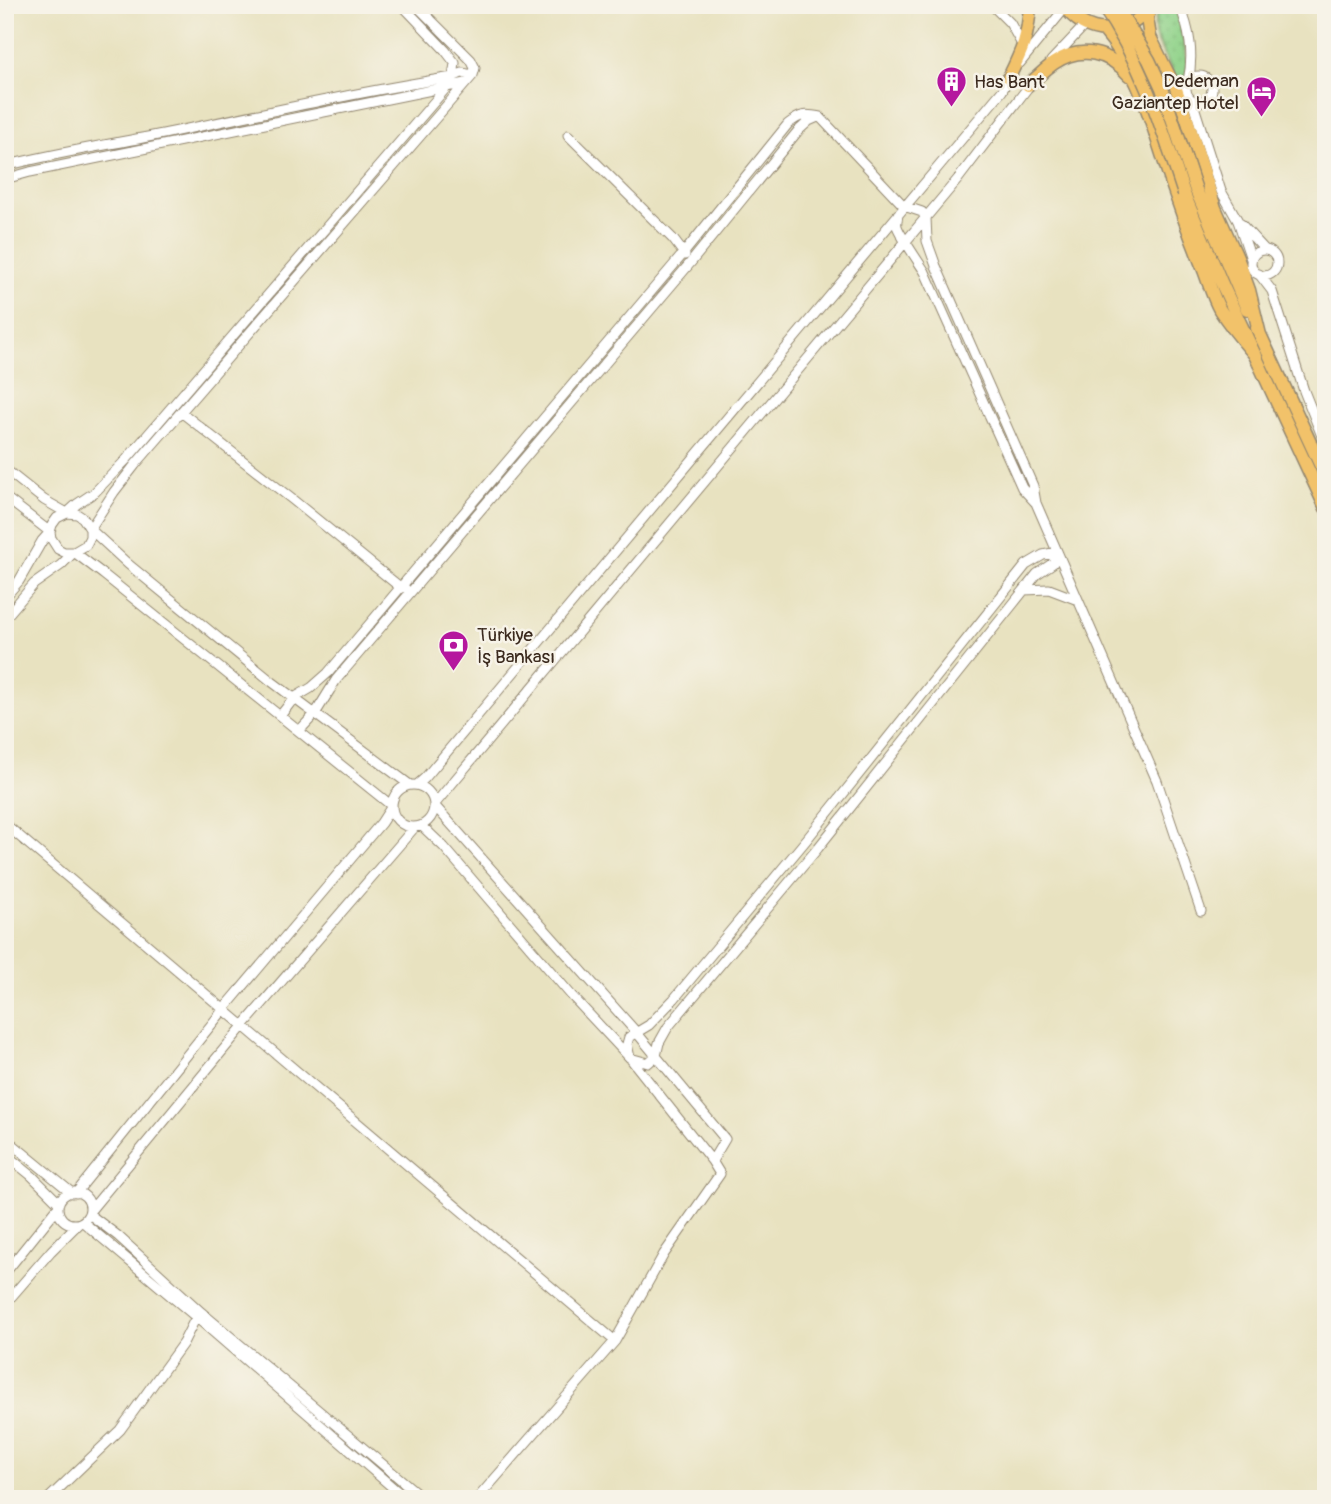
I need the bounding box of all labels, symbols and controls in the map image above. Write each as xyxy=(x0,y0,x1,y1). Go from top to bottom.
building icon: Has Bant xyxy=(934,64,968,108)
place label: Dedeman Gaziantep Hotel xyxy=(1112,69,1239,115)
place label: Has Bant xyxy=(974,70,1045,94)
hotel icon: Dedeman Gaziantep Hotel xyxy=(1245,74,1279,118)
place label: Türkiye İş Bankası xyxy=(477,623,555,669)
bank icon: Türkiye İş Bankası xyxy=(437,628,471,672)

